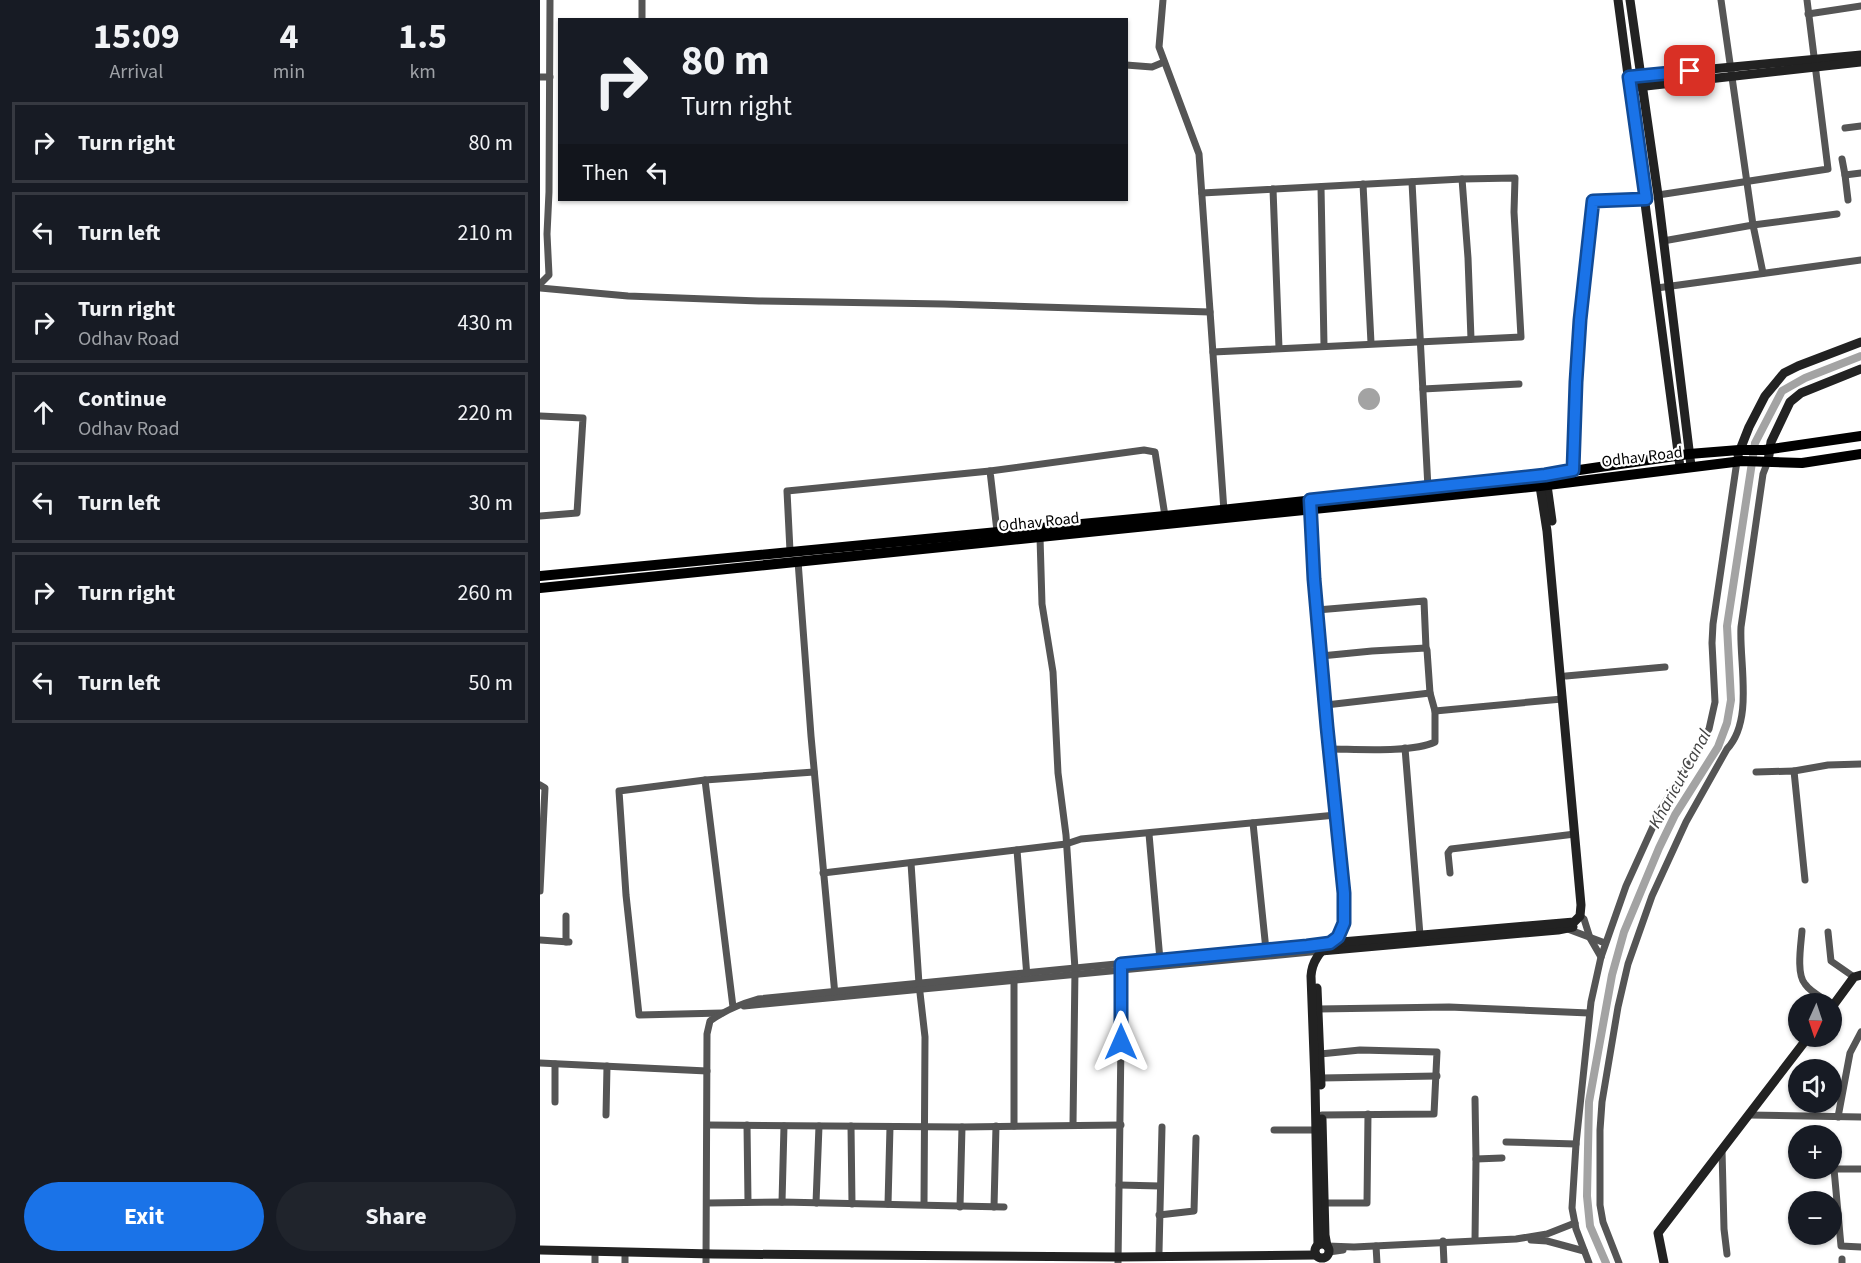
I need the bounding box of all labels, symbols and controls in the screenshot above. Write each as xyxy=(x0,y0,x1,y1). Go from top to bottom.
text: 15:09 xyxy=(93,11,180,62)
text: 4 xyxy=(280,11,299,62)
text: 1.5 xyxy=(398,11,447,62)
text: 80 m xyxy=(681,31,770,91)
icon: right xyxy=(582,42,660,120)
pin xyxy=(1664,45,1715,96)
icon: arrive xyxy=(1673,54,1706,87)
text: Arrival xyxy=(110,58,163,86)
text: min xyxy=(273,58,305,86)
text: km xyxy=(409,58,436,86)
text: Turn right xyxy=(681,87,792,126)
icon: right xyxy=(27,126,60,159)
text: Turn right xyxy=(78,127,175,159)
text: 80 m xyxy=(468,127,513,159)
icon: left xyxy=(641,156,674,189)
text: Then xyxy=(582,157,629,189)
icon: left xyxy=(27,216,60,249)
text: Turn left xyxy=(78,217,160,249)
text: 210 m xyxy=(458,217,513,249)
text: Turn right xyxy=(78,293,175,325)
icon: right xyxy=(27,306,60,339)
text: 430 m xyxy=(458,307,513,339)
text: Odhav Road xyxy=(78,325,180,353)
text: Continue xyxy=(78,383,167,415)
icon: ahead xyxy=(27,396,60,429)
text: 220 m xyxy=(458,397,513,429)
text: Odhav Road xyxy=(78,415,180,443)
street label: Odhav Road xyxy=(1600,441,1684,473)
icon: left xyxy=(27,486,60,519)
text: Turn left xyxy=(78,487,160,519)
text: 30 m xyxy=(468,487,513,519)
street label: Odhav Road xyxy=(997,507,1081,537)
icon: right xyxy=(27,576,60,609)
text: Turn right xyxy=(78,577,175,609)
text: 260 m xyxy=(458,577,513,609)
icon: left xyxy=(27,666,60,699)
text: Turn left xyxy=(78,667,160,699)
text: 50 m xyxy=(468,667,513,699)
water label: Kharicut Canal xyxy=(1643,725,1718,833)
north arrow xyxy=(1788,993,1842,1047)
map controls xyxy=(1788,993,1842,1245)
position arrow xyxy=(1089,1010,1153,1074)
button: sound xyxy=(1788,1059,1842,1113)
button: + xyxy=(1788,1125,1842,1179)
button: Exit xyxy=(24,1182,264,1251)
button: Share xyxy=(276,1182,516,1251)
button: − xyxy=(1788,1191,1842,1245)

